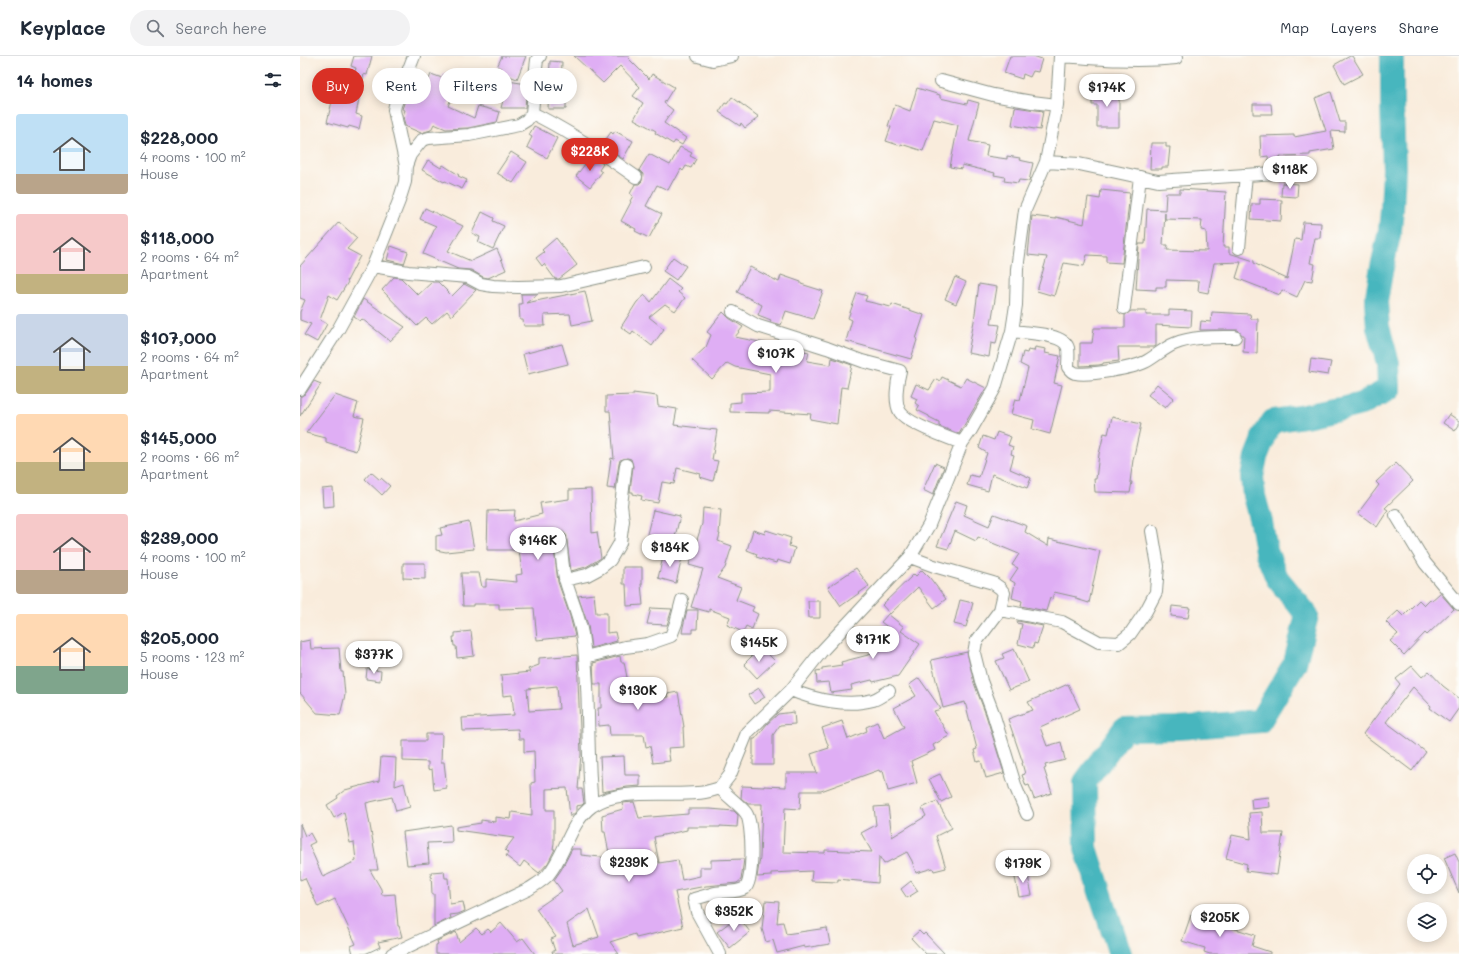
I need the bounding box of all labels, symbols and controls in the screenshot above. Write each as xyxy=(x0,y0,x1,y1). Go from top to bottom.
search box xyxy=(130,10,410,46)
text: Keyplace xyxy=(20,15,106,40)
icon: search xyxy=(144,17,166,39)
text: Search here xyxy=(176,18,267,38)
text: Map xyxy=(1280,18,1309,37)
text: Layers xyxy=(1331,18,1377,37)
text: Share xyxy=(1399,18,1439,37)
chip: Buy xyxy=(312,68,364,104)
chip: Rent xyxy=(372,68,431,104)
chip: Filters xyxy=(439,68,512,104)
chip: New xyxy=(520,68,577,104)
text: 14 homes xyxy=(16,69,93,91)
icon: filters xyxy=(262,69,284,91)
pin: $174K xyxy=(1079,74,1135,108)
text: $174K xyxy=(1088,78,1126,95)
text: $228,000 xyxy=(140,126,218,148)
icon: home xyxy=(48,130,96,178)
pin: $228K xyxy=(562,138,618,172)
text: $228K xyxy=(570,142,610,159)
text: 4 rooms · 100 m² xyxy=(140,148,246,165)
pin: $118K xyxy=(1262,156,1318,190)
text: $118K xyxy=(1272,160,1308,177)
text: House xyxy=(140,165,178,182)
text: $118,000 xyxy=(140,226,214,248)
icon: home xyxy=(48,230,96,278)
text: 2 rooms · 64 m² xyxy=(140,248,239,265)
text: Apartment xyxy=(140,265,209,282)
text: $107,000 xyxy=(140,326,216,348)
icon: home xyxy=(48,330,96,378)
pin: $107K xyxy=(748,340,804,374)
text: $107K xyxy=(757,344,795,361)
text: 2 rooms · 64 m² xyxy=(140,348,239,365)
text: Apartment xyxy=(140,365,209,382)
text: $145,000 xyxy=(140,426,217,448)
icon: home xyxy=(48,430,96,478)
text: 2 rooms · 66 m² xyxy=(140,448,239,465)
text: Apartment xyxy=(140,465,209,482)
text: $239,000 xyxy=(140,526,218,548)
pin: $146K xyxy=(510,527,566,561)
icon: home xyxy=(48,530,96,578)
text: $146K xyxy=(519,531,557,548)
pin: $184K xyxy=(642,534,698,568)
text: $184K xyxy=(651,538,689,555)
text: 4 rooms · 100 m² xyxy=(140,548,246,565)
text: House xyxy=(140,565,178,582)
text: $205,000 xyxy=(140,626,219,648)
pin: $171K xyxy=(845,626,901,660)
pin: $145K xyxy=(731,629,787,663)
icon: home xyxy=(48,630,96,678)
text: $171K xyxy=(855,630,891,647)
text: $145K xyxy=(740,633,778,650)
pin: $377K xyxy=(346,641,402,675)
text: $377K xyxy=(355,645,393,662)
text: 5 rooms · 123 m² xyxy=(140,648,244,665)
text: House xyxy=(140,665,178,682)
pin: $130K xyxy=(610,677,666,711)
text: $130K xyxy=(619,681,657,698)
pin: $239K xyxy=(601,849,657,883)
pin: $179K xyxy=(995,850,1051,884)
text: $239K xyxy=(609,853,649,870)
text: $179K xyxy=(1004,854,1042,871)
map controls xyxy=(1407,854,1447,942)
button: locate xyxy=(1407,854,1447,894)
pin: $352K xyxy=(706,898,762,932)
text: $352K xyxy=(714,902,754,919)
button: layers xyxy=(1407,902,1447,942)
pin: $205K xyxy=(1192,904,1248,938)
text: $205K xyxy=(1200,908,1240,925)

